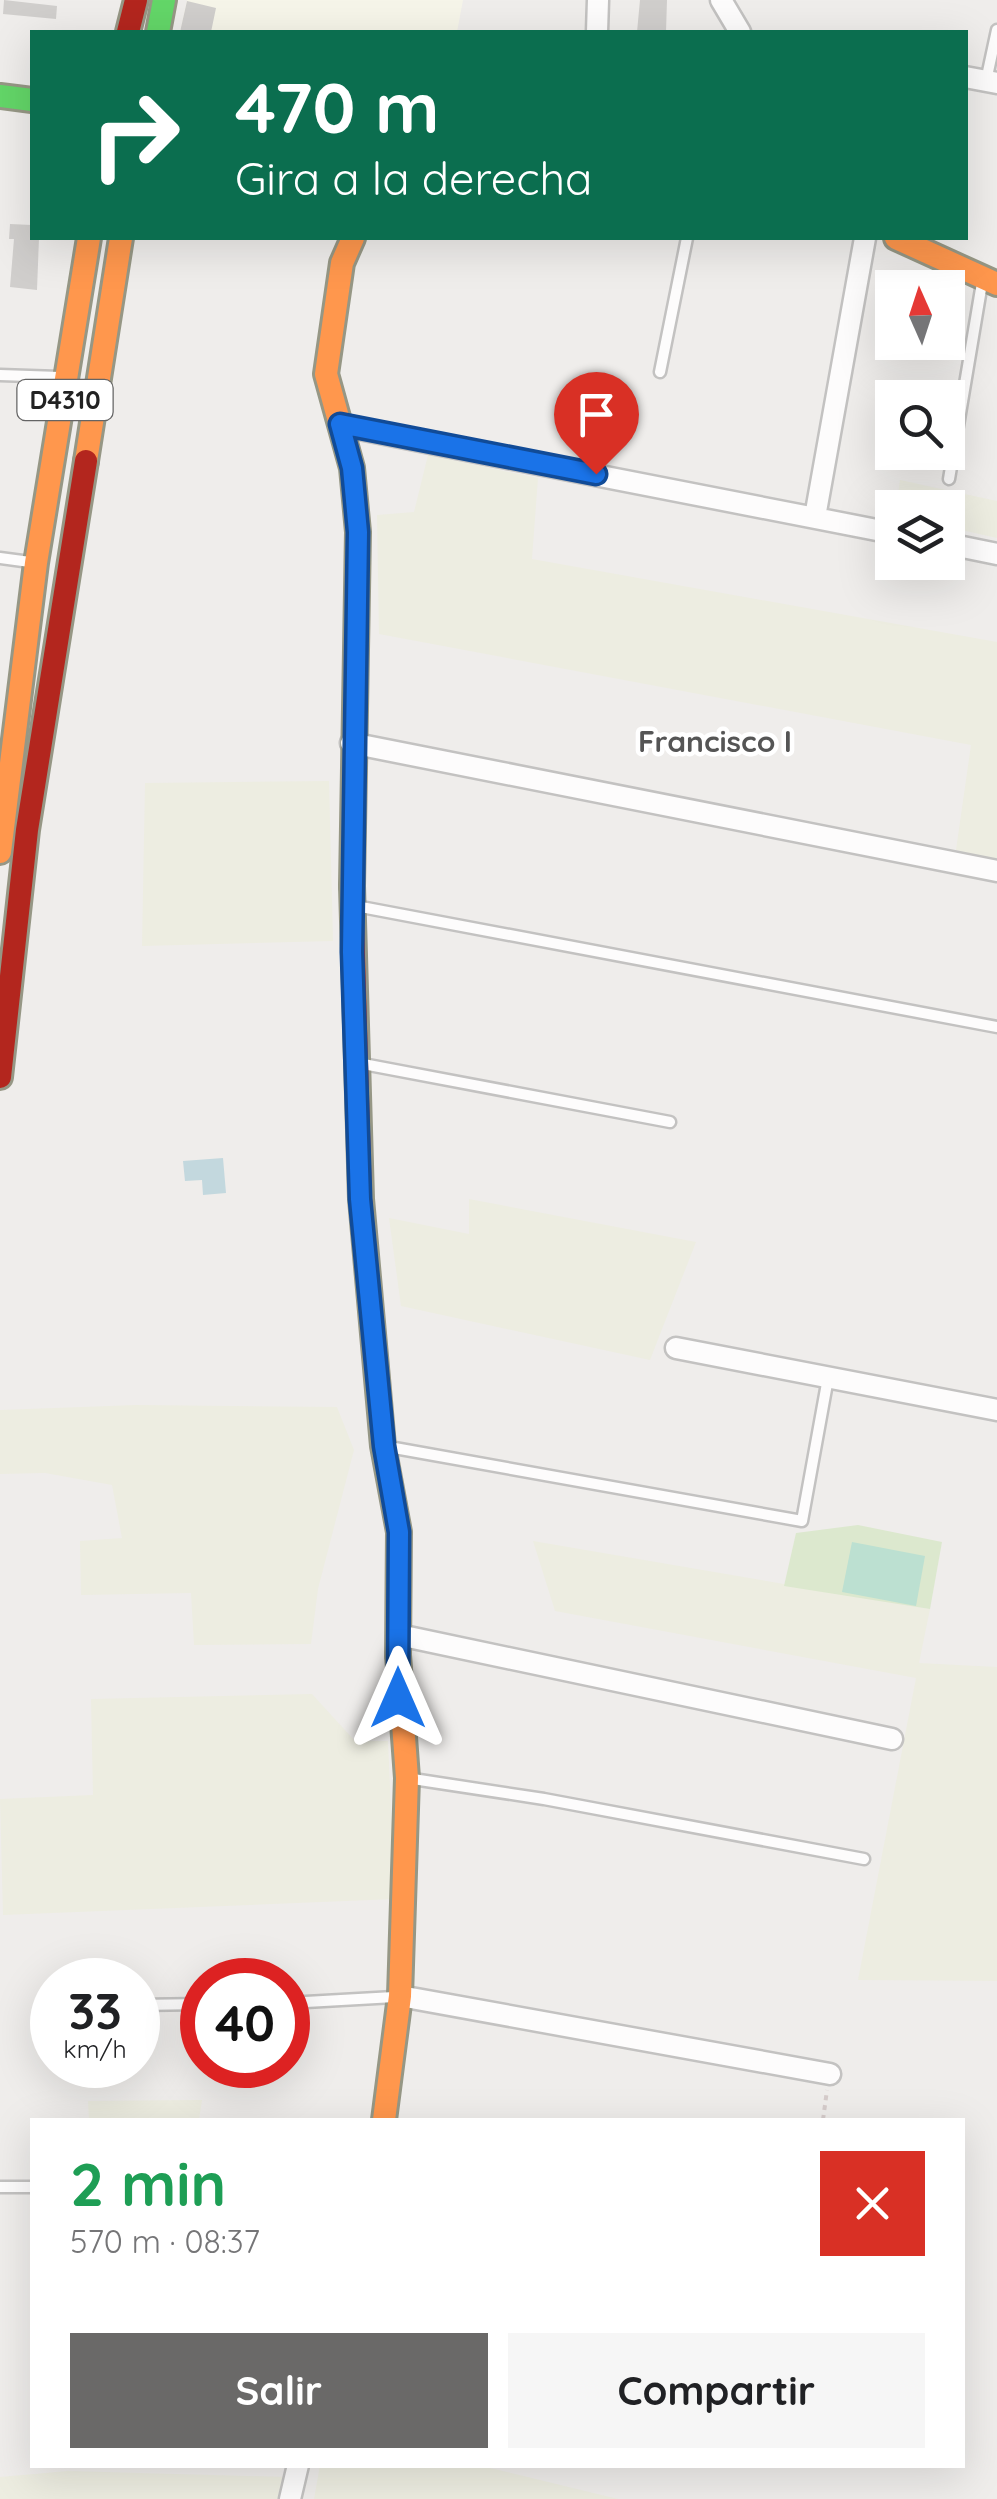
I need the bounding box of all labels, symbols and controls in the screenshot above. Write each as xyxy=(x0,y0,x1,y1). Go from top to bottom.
text: 470 m xyxy=(235,63,440,151)
icon: right xyxy=(70,70,200,200)
text: Gira a la derecha xyxy=(235,150,592,206)
north arrow xyxy=(875,270,965,360)
map controls xyxy=(875,270,965,580)
pin xyxy=(554,372,639,475)
road number: D4310 xyxy=(18,380,112,420)
button: search xyxy=(875,380,965,470)
icon: arrive xyxy=(569,387,624,442)
button: layers xyxy=(875,490,965,580)
district label: Francisco I xyxy=(638,722,792,760)
position arrow xyxy=(346,1646,450,1750)
speed limit sign: 40 xyxy=(180,1958,310,2088)
text: 33 xyxy=(68,1979,122,2042)
text: km/h xyxy=(63,2033,127,2064)
text: 2 min xyxy=(70,2146,226,2221)
button: close xyxy=(820,2151,925,2256)
text: 570 m · 08:37 xyxy=(70,2221,260,2261)
button: Salir xyxy=(70,2333,488,2448)
button: Compartir xyxy=(508,2333,925,2448)

